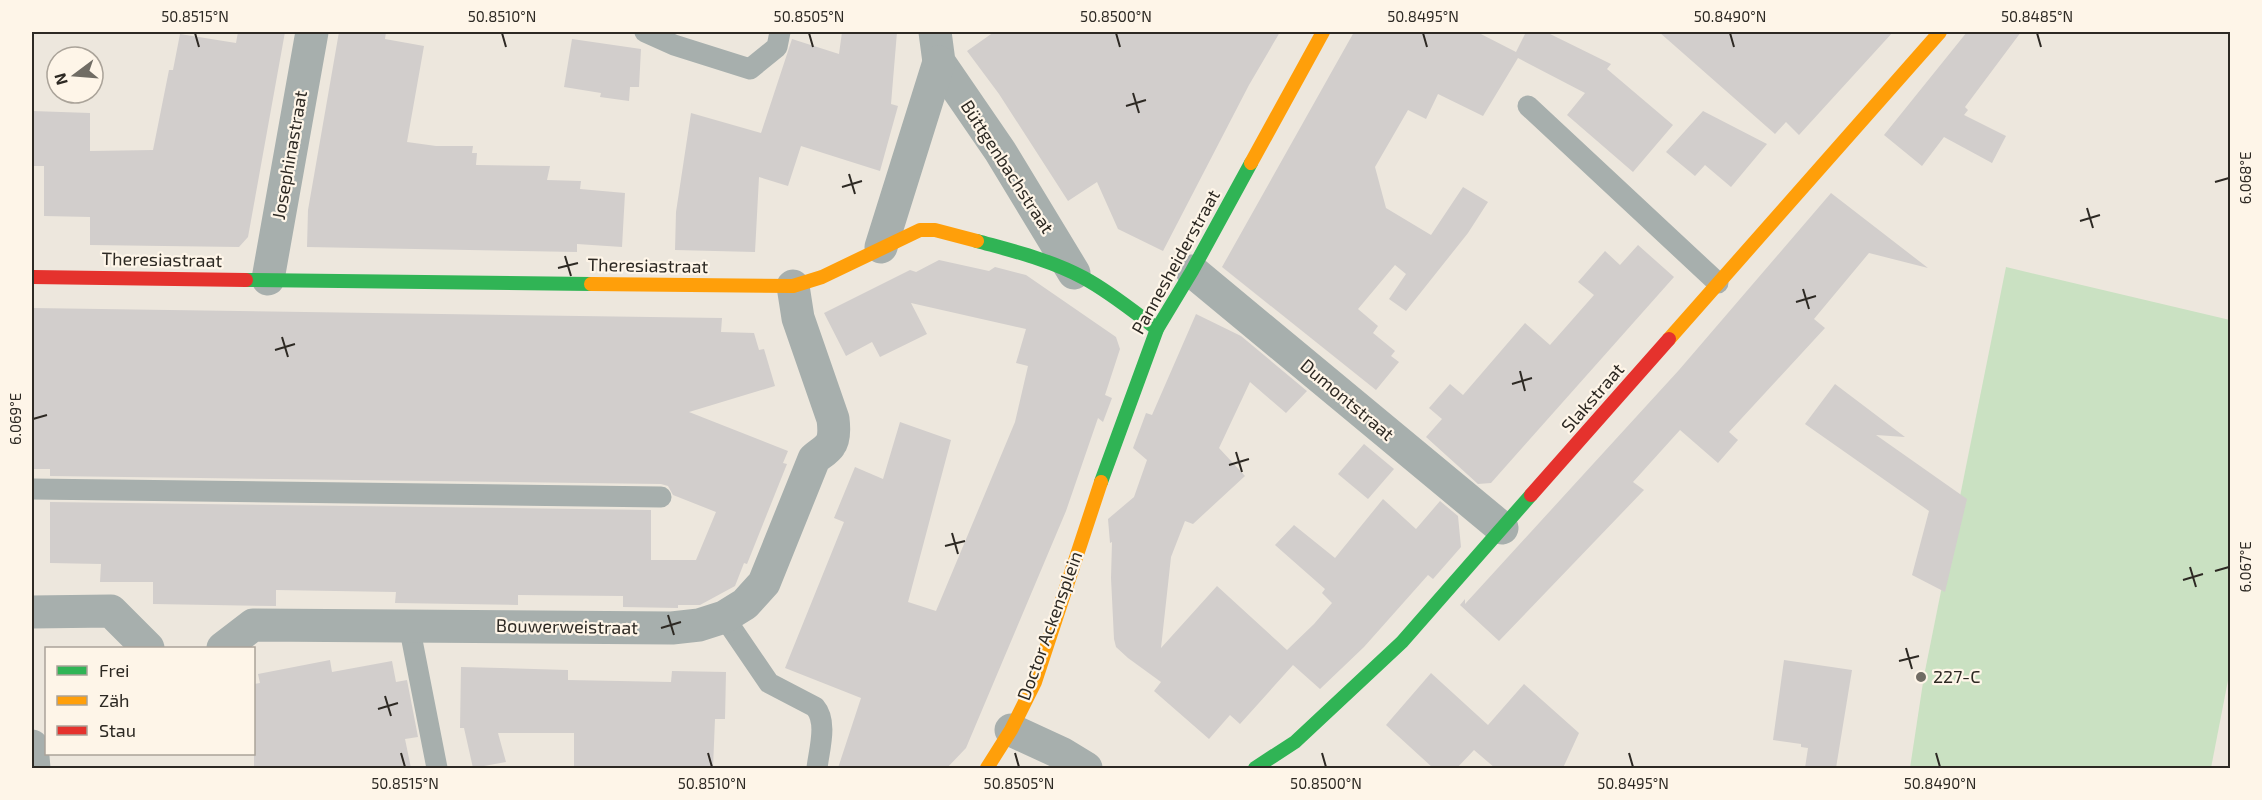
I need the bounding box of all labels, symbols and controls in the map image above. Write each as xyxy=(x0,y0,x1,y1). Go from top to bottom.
text: 50.8515°N xyxy=(161,7,229,25)
text: 50.8510°N xyxy=(468,7,536,25)
text: 50.8505°N xyxy=(774,7,844,25)
text: 50.8500°N xyxy=(1080,7,1152,25)
text: 50.8495°N xyxy=(1387,7,1459,25)
text: 50.8490°N xyxy=(1694,7,1766,25)
text: 50.8485°N xyxy=(2001,7,2073,25)
north arrow xyxy=(45,45,105,105)
text: N xyxy=(49,71,71,87)
street label: Josephinastraat xyxy=(267,88,311,221)
street label: Büttgenbachstraat xyxy=(957,96,1059,237)
text: 6.068°E xyxy=(2236,152,2254,204)
street label: Pannesheiderstraat xyxy=(1126,185,1224,338)
street label: Theresiastraat xyxy=(102,247,223,271)
street label: Theresiastraat xyxy=(588,253,709,277)
street label: Dumontstraat xyxy=(1296,354,1399,445)
street label: Slakstraat xyxy=(1556,358,1628,436)
text: 6.069°E xyxy=(6,393,24,445)
text: 6.067°E xyxy=(2236,541,2254,593)
street label: Doctor Ackensplein xyxy=(1012,548,1086,703)
street label: Bouwerweistraat xyxy=(496,614,638,638)
legend xyxy=(45,647,255,755)
text: Frei xyxy=(99,659,130,681)
place label: 227-C xyxy=(1933,665,1980,687)
marker: 227-C xyxy=(1914,670,1928,684)
text: Zäh xyxy=(99,689,130,711)
text: Stau xyxy=(99,719,136,741)
text: 50.8515°N xyxy=(371,774,439,792)
text: 50.8510°N xyxy=(678,774,746,792)
text: 50.8505°N xyxy=(984,774,1054,792)
text: 50.8500°N xyxy=(1290,774,1362,792)
text: 50.8495°N xyxy=(1597,774,1669,792)
text: 50.8490°N xyxy=(1904,774,1976,792)

